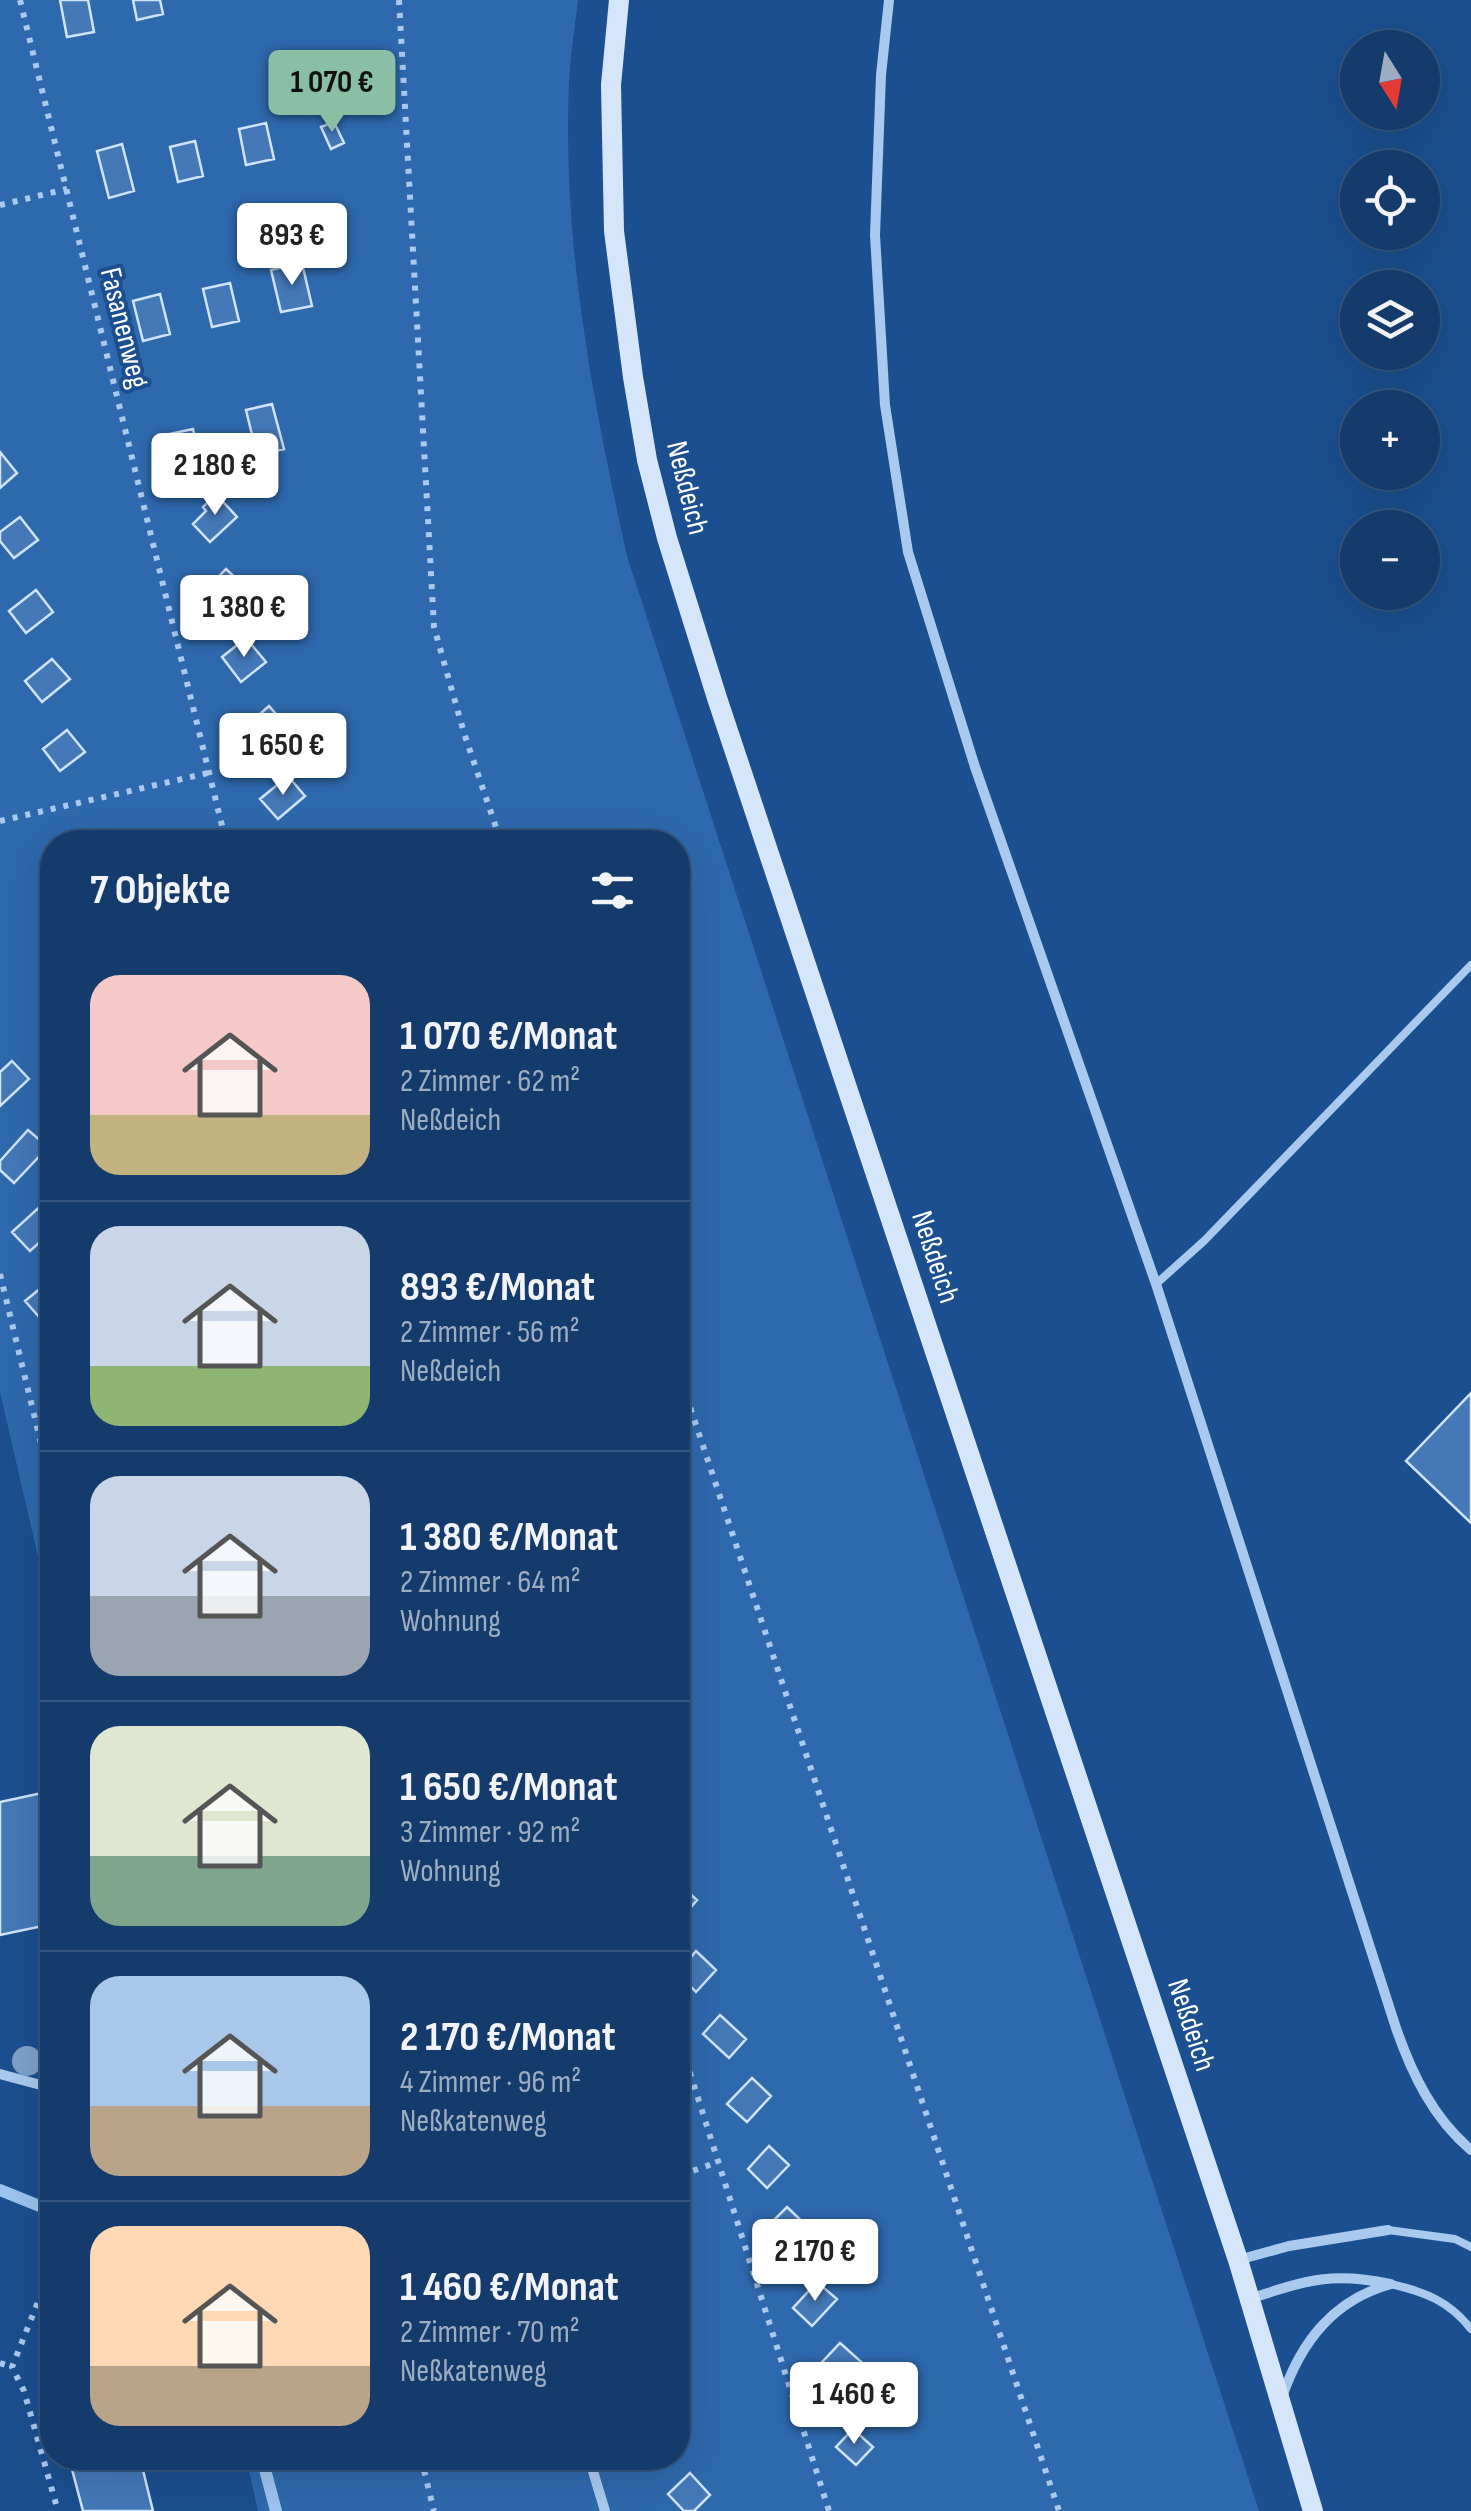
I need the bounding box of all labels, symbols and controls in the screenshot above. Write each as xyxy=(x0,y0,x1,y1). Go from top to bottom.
north arrow xyxy=(1340,30,1440,130)
map controls xyxy=(1340,30,1440,610)
pin: 1 070 € xyxy=(240,50,424,135)
text: 1 070 € xyxy=(290,63,374,102)
button: locate xyxy=(1340,150,1440,250)
pin: 893 € xyxy=(222,203,362,288)
text: 893 € xyxy=(259,216,325,255)
street label: Fasanenweg xyxy=(92,264,156,392)
button: layers xyxy=(1340,270,1440,370)
button: + xyxy=(1340,390,1440,490)
pin: 2 180 € xyxy=(123,433,307,518)
street label: Neßdeich xyxy=(658,438,716,538)
text: 2 180 € xyxy=(173,446,257,485)
button: − xyxy=(1340,510,1440,610)
pin: 1 380 € xyxy=(152,575,336,660)
text: 1 380 € xyxy=(202,588,286,627)
pin: 1 650 € xyxy=(191,713,375,798)
text: 1 650 € xyxy=(241,726,325,765)
icon: filters xyxy=(585,863,640,918)
text: 7 Objekte xyxy=(90,865,231,916)
text: 1 070 €/Monat xyxy=(400,1011,617,1062)
icon: home xyxy=(170,1015,290,1135)
text: 2 Zimmer · 62 m² xyxy=(400,1062,580,1101)
text: Neßdeich xyxy=(400,1101,501,1140)
street label: Neßdeich xyxy=(903,1206,967,1308)
text: 893 €/Monat xyxy=(400,1262,595,1313)
icon: home xyxy=(170,1266,290,1386)
text: 2 Zimmer · 56 m² xyxy=(400,1313,580,1352)
text: Neßdeich xyxy=(400,1352,501,1391)
text: 1 380 €/Monat xyxy=(400,1512,618,1563)
icon: home xyxy=(170,1516,290,1636)
text: 2 Zimmer · 64 m² xyxy=(400,1563,581,1602)
text: Wohnung xyxy=(400,1602,501,1641)
text: 1 650 €/Monat xyxy=(400,1762,618,1813)
icon: home xyxy=(170,1766,290,1886)
text: 3 Zimmer · 92 m² xyxy=(400,1813,580,1852)
text: Wohnung xyxy=(400,1852,501,1891)
street label: Neßdeich xyxy=(1159,1974,1223,2076)
text: 2 170 €/Monat xyxy=(400,2012,616,2063)
icon: home xyxy=(170,2016,290,2136)
text: 4 Zimmer · 96 m² xyxy=(400,2063,581,2102)
text: Neßkatenweg xyxy=(400,2102,547,2141)
pin: 2 170 € xyxy=(723,2219,907,2304)
text: 2 170 € xyxy=(774,2232,856,2271)
text: 1 460 €/Monat xyxy=(400,2262,619,2313)
icon: home xyxy=(170,2266,290,2386)
text: 2 Zimmer · 70 m² xyxy=(400,2313,580,2352)
text: Neßkatenweg xyxy=(400,2352,547,2391)
pin: 1 460 € xyxy=(762,2362,946,2447)
text: 1 460 € xyxy=(812,2375,896,2414)

